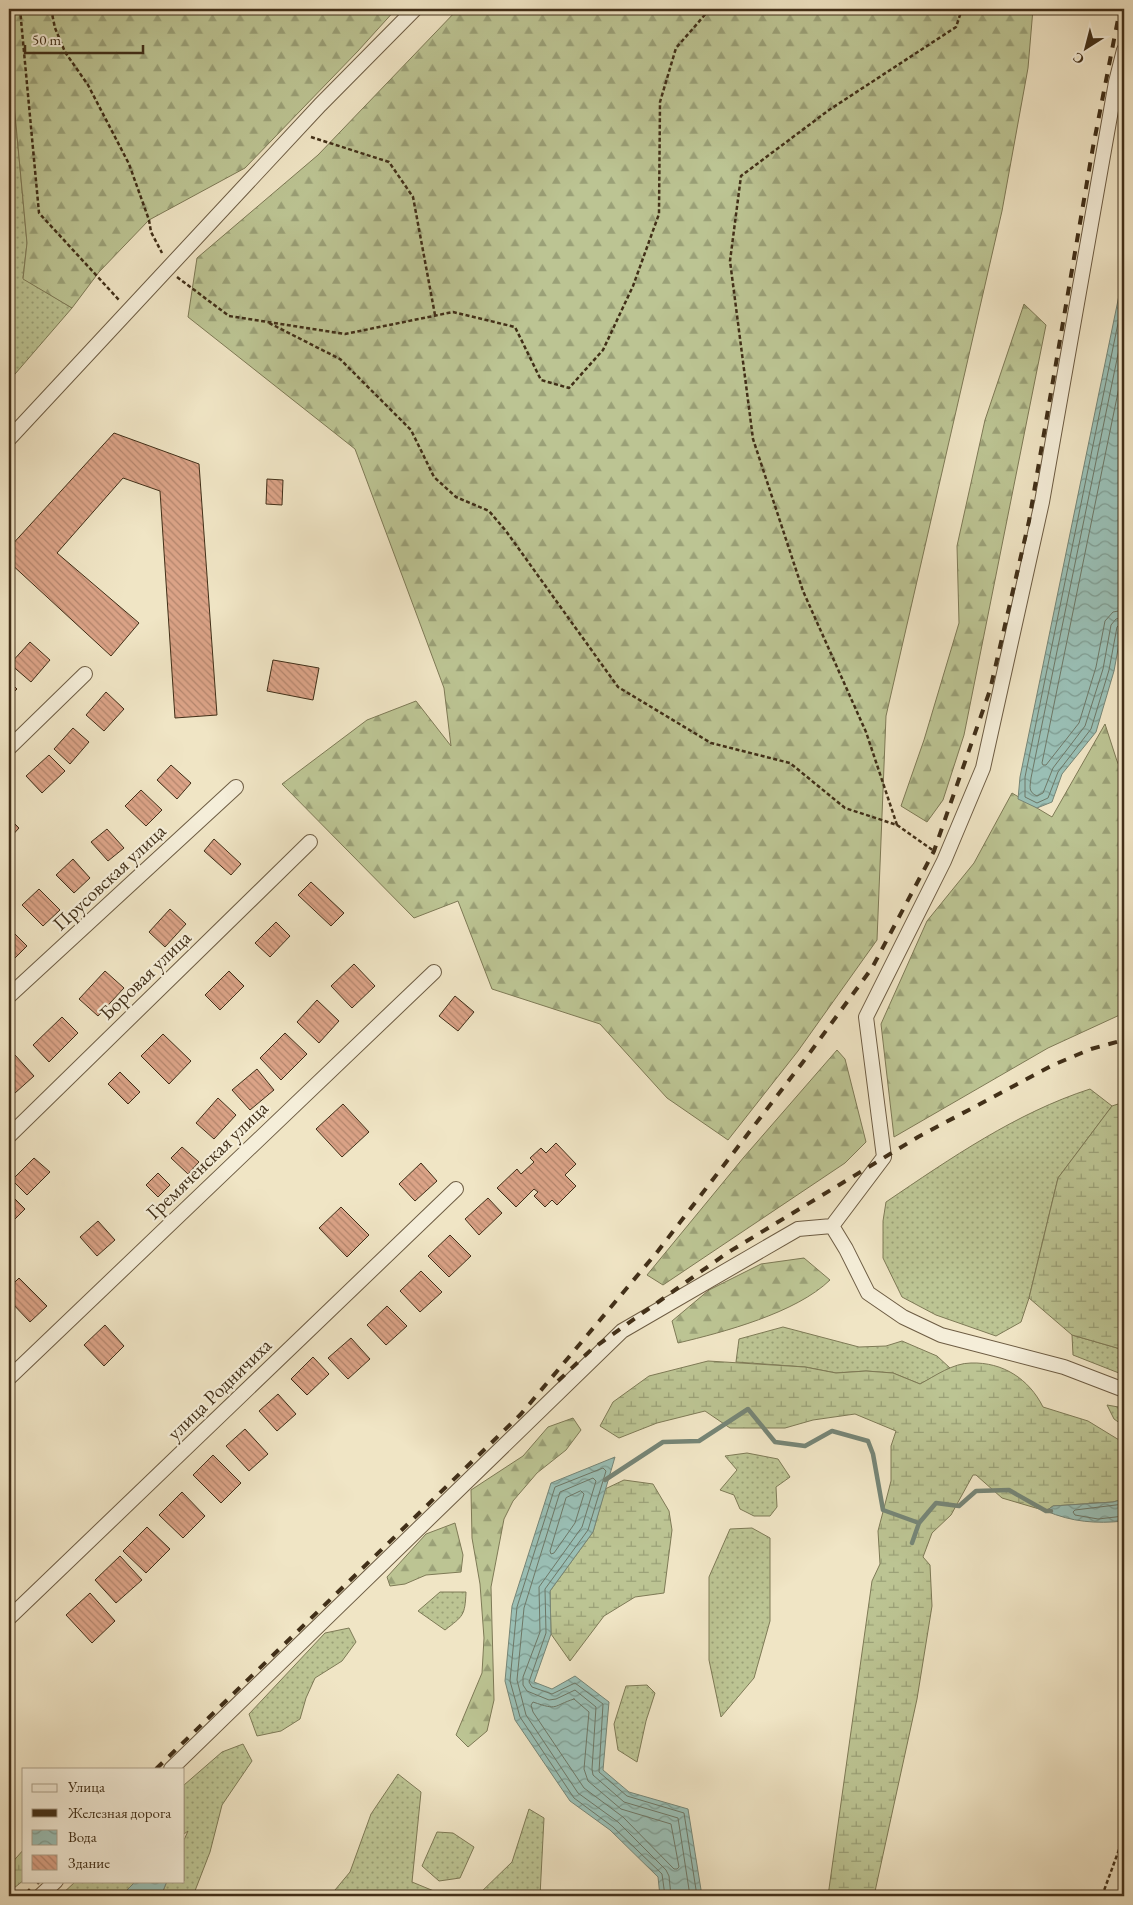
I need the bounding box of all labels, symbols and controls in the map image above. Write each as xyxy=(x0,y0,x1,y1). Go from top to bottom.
scale bar xyxy=(25,22,142,54)
north arrow xyxy=(1060,22,1110,72)
text: 50 m xyxy=(32,30,61,49)
text: С xyxy=(1069,48,1088,69)
street label: Прусовская улица xyxy=(47,818,171,936)
street label: Боровая улица xyxy=(94,925,196,1025)
street label: Гремяченская улица xyxy=(140,1095,274,1225)
street label: улица Родничиха xyxy=(161,1332,277,1446)
legend xyxy=(22,1768,185,1882)
text: Улица xyxy=(67,1777,105,1796)
text: Железная дорога xyxy=(67,1803,171,1822)
text: Вода xyxy=(68,1827,97,1846)
text: Здание xyxy=(68,1853,110,1872)

